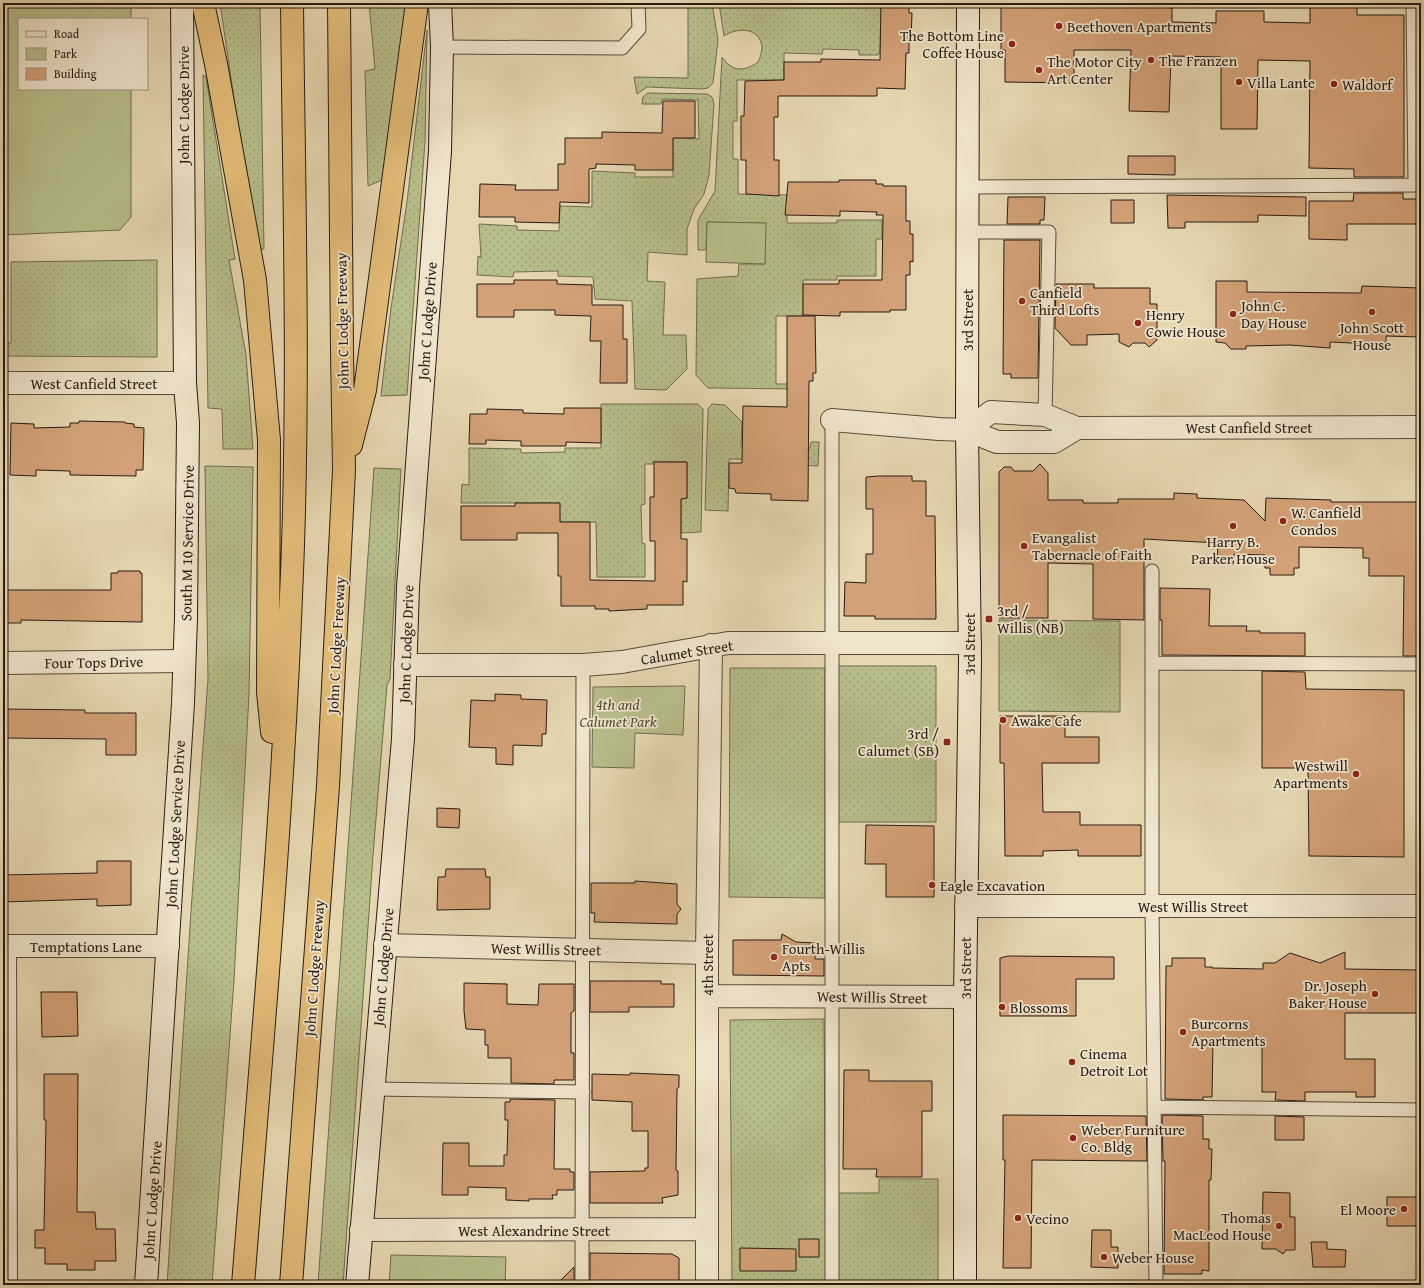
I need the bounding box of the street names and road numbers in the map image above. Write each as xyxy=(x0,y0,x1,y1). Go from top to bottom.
street label: John C Lodge Drive xyxy=(173,46,194,166)
street label: John C Lodge Freeway xyxy=(330,252,354,392)
street label: John C Lodge Drive xyxy=(412,261,442,383)
street label: 3rd Street xyxy=(957,288,978,351)
street label: West Canfield Street xyxy=(31,373,158,394)
street label: West Canfield Street xyxy=(1186,417,1313,438)
street label: South M 10 Service Drive xyxy=(175,465,199,621)
street label: John C Lodge Freeway xyxy=(322,575,350,716)
street label: John C Lodge Drive xyxy=(393,584,419,706)
street label: 3rd Street xyxy=(959,612,980,675)
street label: Calumet Street xyxy=(639,634,735,670)
street label: Four Tops Drive xyxy=(45,651,143,673)
street label: John C Lodge Service Drive xyxy=(160,740,190,910)
street label: West Willis Street xyxy=(1138,896,1249,917)
street label: John C Lodge Freeway xyxy=(299,898,329,1039)
street label: John C Lodge Drive xyxy=(367,907,399,1029)
street label: 4th Street xyxy=(697,933,718,996)
street label: Temptations Lane xyxy=(30,936,142,957)
street label: 3rd Street xyxy=(955,936,976,999)
street label: West Willis Street xyxy=(491,938,602,960)
street label: West Willis Street xyxy=(817,986,928,1008)
street label: John C Lodge Drive xyxy=(137,1140,167,1262)
street label: West Alexandrine Street xyxy=(458,1220,611,1241)

